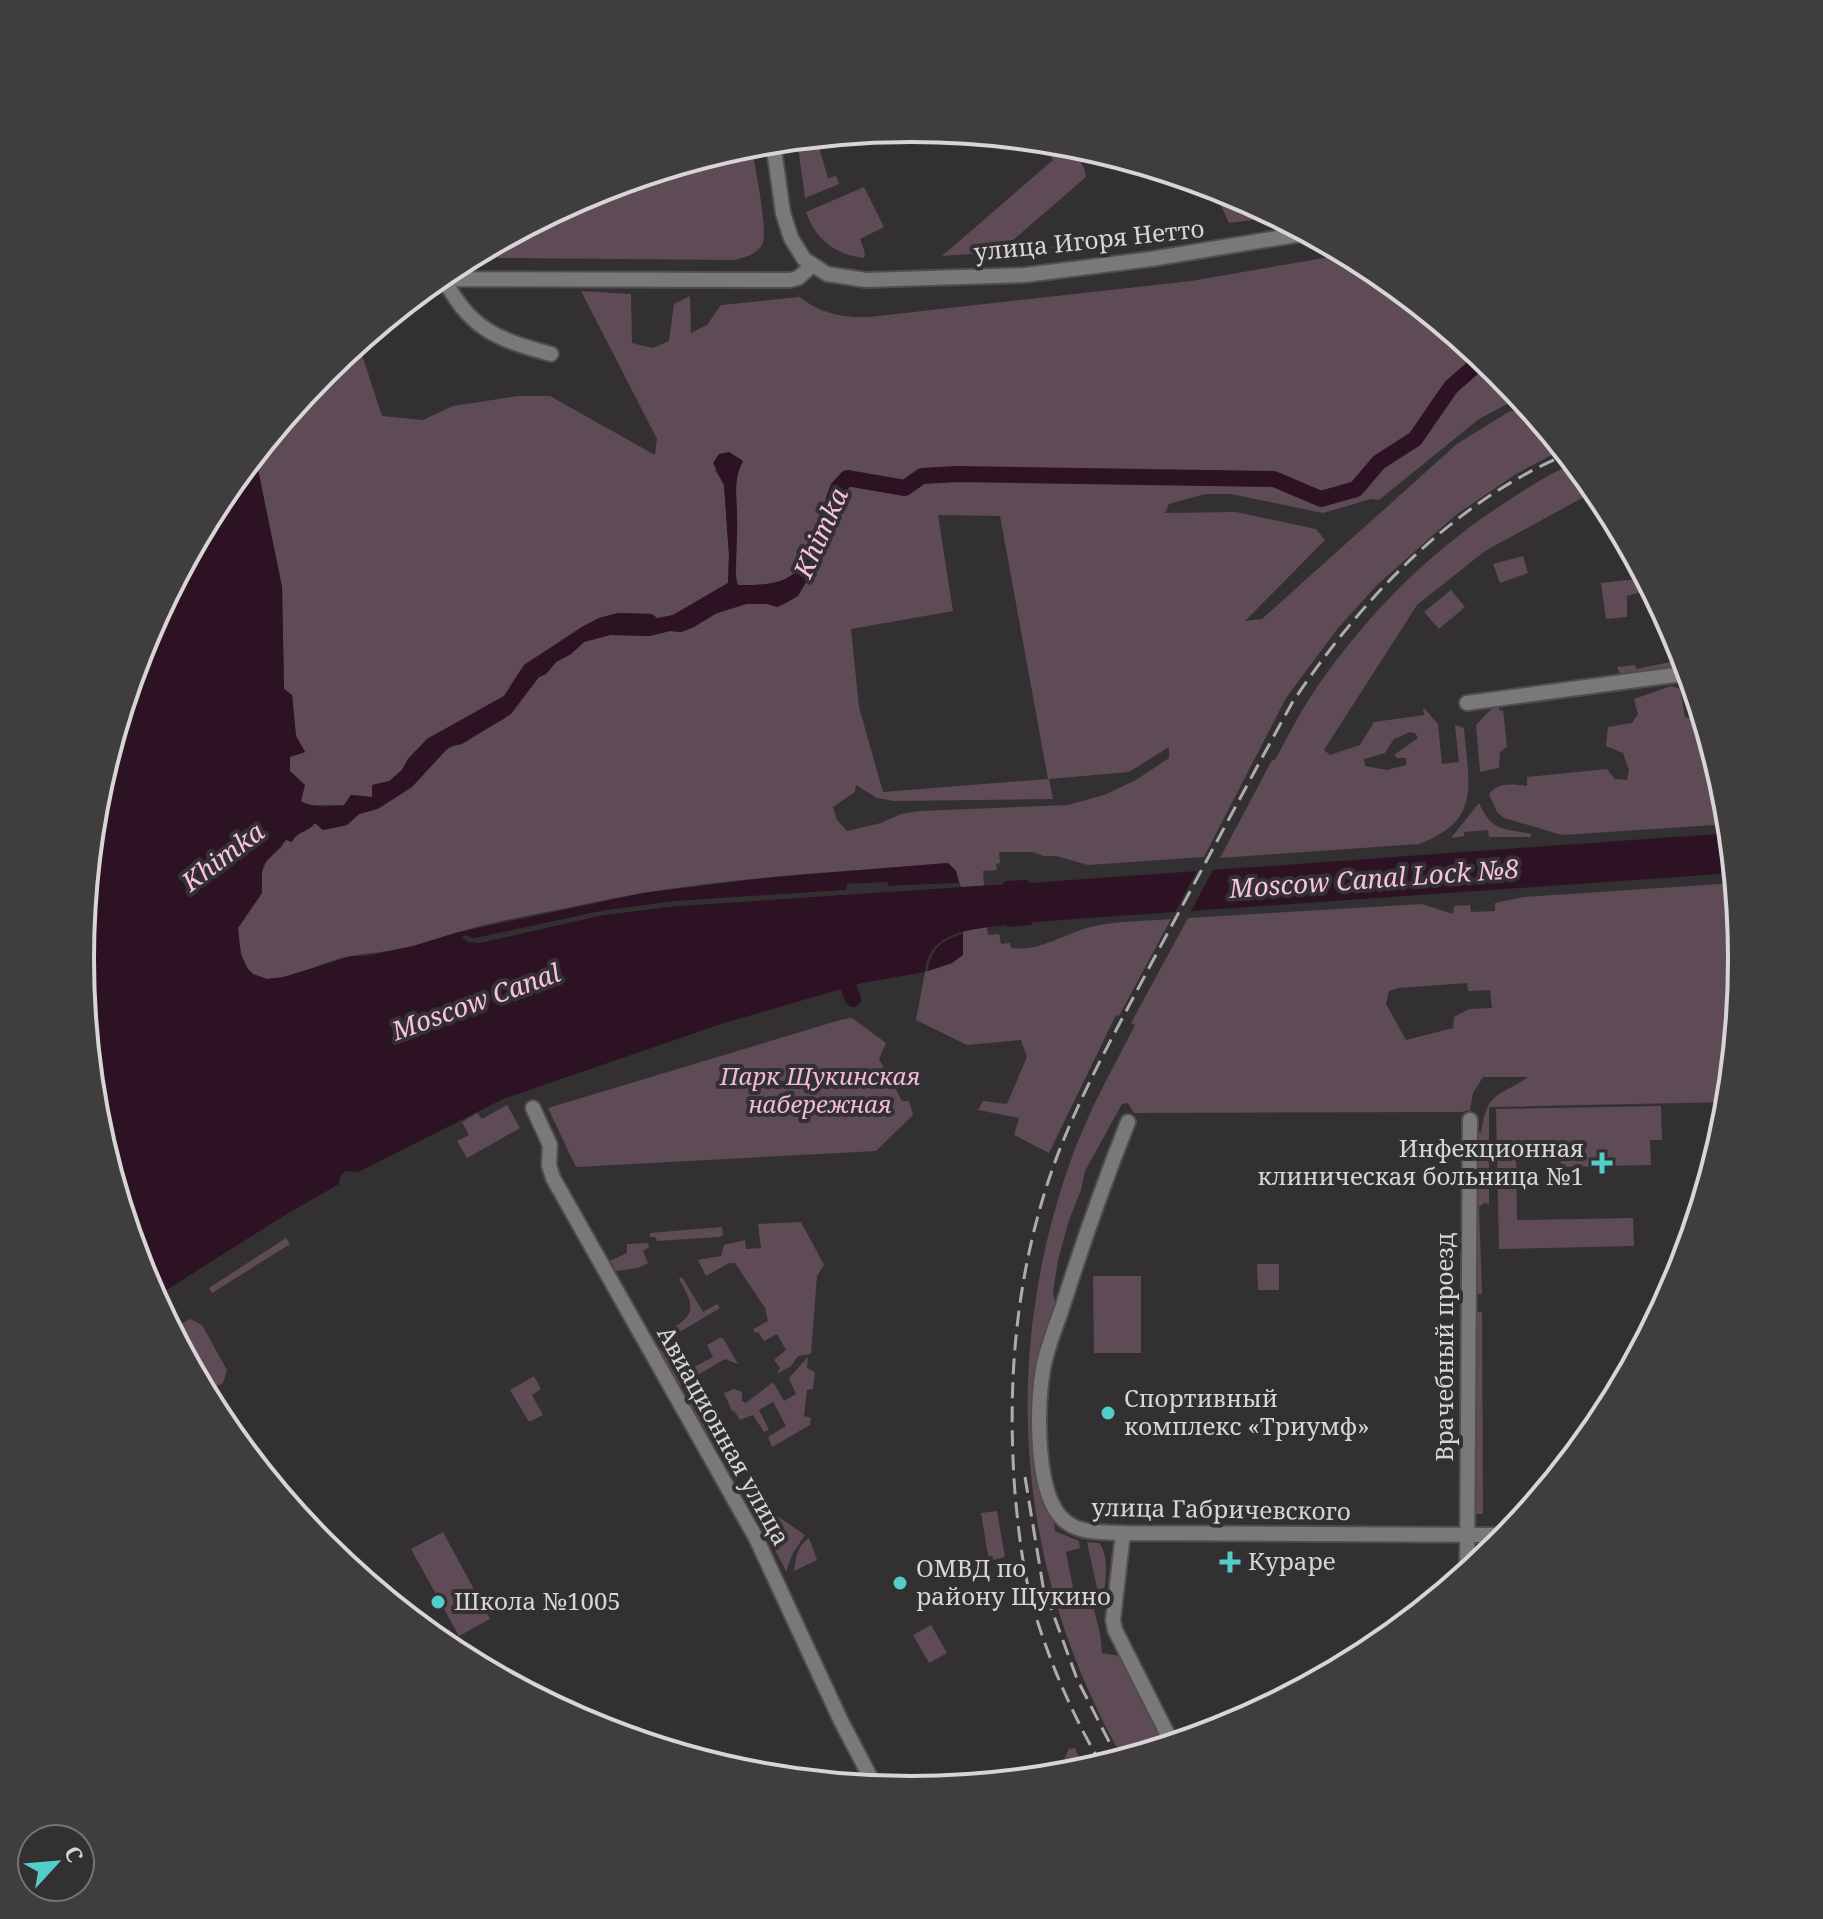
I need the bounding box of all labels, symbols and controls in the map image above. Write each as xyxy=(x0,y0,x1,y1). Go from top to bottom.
street label: улица Игоря Нетто xyxy=(972,211,1206,268)
water label: Khimka xyxy=(784,482,856,584)
water label: Khimka xyxy=(173,813,271,900)
water label: Moscow Canal Lock №8 xyxy=(1227,850,1520,906)
water label: Moscow Canal xyxy=(385,954,565,1049)
park label: Парк Щукинская набережная xyxy=(719,1059,920,1120)
place label: Инфекционная клиническая больница №1 xyxy=(1257,1131,1584,1192)
marker: Инфекционная клиническая больница №1 xyxy=(1591,1152,1613,1174)
street label: Врачебный проезд xyxy=(1427,1233,1460,1461)
street label: Авиационная улица xyxy=(650,1320,798,1551)
place label: Спортивный комплекс «Триумф» xyxy=(1124,1381,1369,1442)
marker: Спортивный комплекс «Триумф» xyxy=(1099,1404,1117,1422)
street label: улица Габричевского xyxy=(1091,1490,1351,1527)
place label: Кураре xyxy=(1248,1544,1336,1577)
place label: ОМВД по району Щукино xyxy=(916,1551,1111,1612)
marker: Кураре xyxy=(1219,1551,1241,1573)
marker: ОМВД по району Щукино xyxy=(891,1574,909,1592)
place label: Школа №1005 xyxy=(454,1584,621,1617)
marker: Школа №1005 xyxy=(429,1593,447,1611)
north arrow xyxy=(16,1823,96,1903)
text: С xyxy=(58,1841,92,1867)

